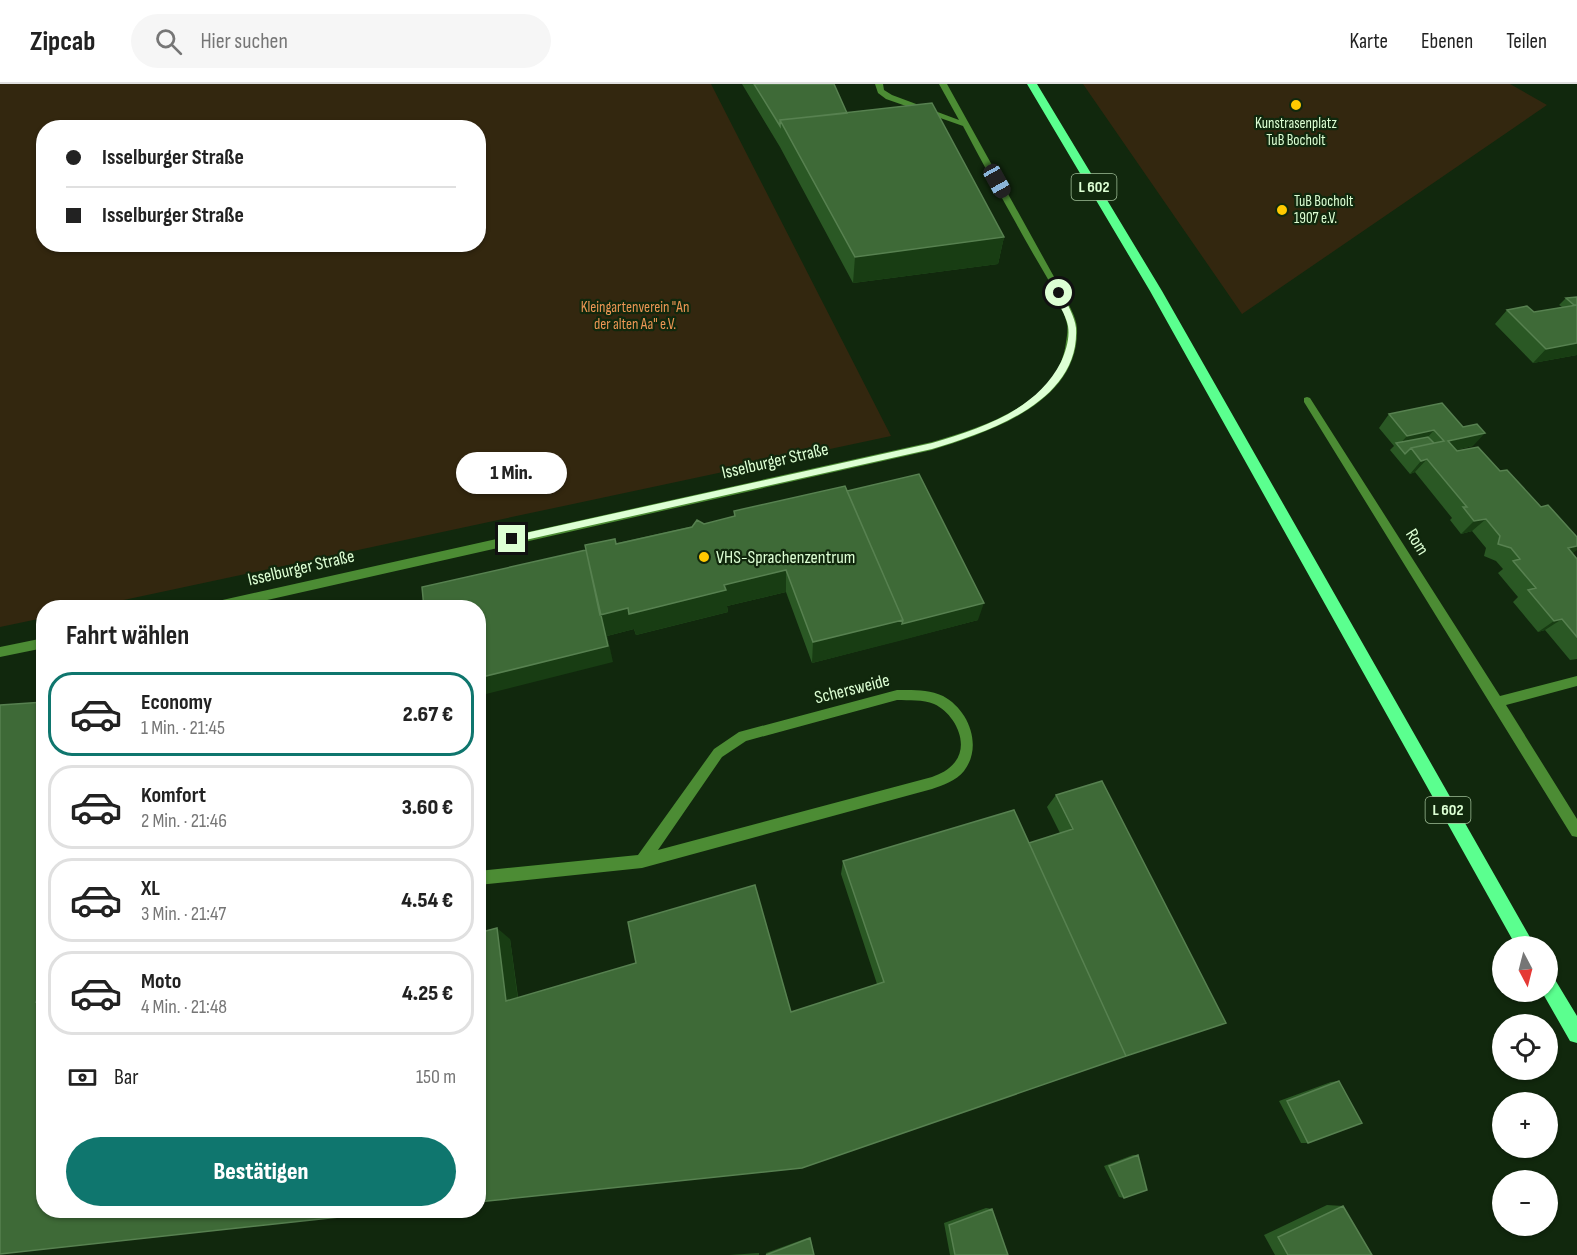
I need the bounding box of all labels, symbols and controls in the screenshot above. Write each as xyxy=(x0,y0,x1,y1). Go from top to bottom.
search box xyxy=(131,14,551,68)
text: Zipcab xyxy=(30,25,95,58)
icon: search xyxy=(152,25,185,58)
text: Hier suchen xyxy=(200,28,288,55)
text: Karte xyxy=(1350,29,1388,54)
text: Ebenen xyxy=(1421,29,1473,54)
text: Teilen xyxy=(1506,29,1547,54)
marker: Kunstrasenplatz TuB Bocholt xyxy=(1289,98,1303,112)
place label: Kunstrasenplatz TuB Bocholt xyxy=(1255,114,1337,150)
text: Isselburger Straße xyxy=(102,144,244,171)
car xyxy=(980,161,1014,201)
road number: L 602 xyxy=(1072,174,1116,200)
place label: TuB Bocholt 1907 e.V. xyxy=(1294,192,1354,228)
text: Isselburger Straße xyxy=(102,202,244,229)
marker: TuB Bocholt 1907 e.V. xyxy=(1275,203,1289,217)
route start xyxy=(1045,279,1072,306)
park label: Kleingartenverein "An der alten Aa" e.V. xyxy=(581,298,689,334)
street label: Isselburger Straße xyxy=(720,439,830,483)
callout: 1 Min. xyxy=(456,452,568,494)
text: 1 Min. xyxy=(490,461,533,485)
route end xyxy=(498,525,525,552)
street label: Rom xyxy=(1401,525,1433,559)
street label: Isselburger Straße xyxy=(246,546,356,590)
place label: VHS-Sprachenzentrum xyxy=(716,547,855,568)
marker: VHS-Sprachenzentrum xyxy=(697,550,711,564)
text: Fahrt wählen xyxy=(66,620,189,652)
street label: Schersweide xyxy=(812,670,892,708)
icon: car xyxy=(69,687,123,741)
text: Economy xyxy=(141,689,212,716)
text: 2.67 € xyxy=(403,701,453,728)
text: 1 Min. · 21:45 xyxy=(141,716,225,740)
icon: car xyxy=(69,780,123,834)
text: Komfort xyxy=(141,782,206,809)
text: 3.60 € xyxy=(402,794,453,821)
road number: L 602 xyxy=(1426,797,1470,823)
text: 2 Min. · 21:46 xyxy=(141,809,227,833)
icon: car xyxy=(69,873,123,927)
text: XL xyxy=(141,875,160,902)
text: 4.54 € xyxy=(401,887,453,914)
text: 3 Min. · 21:47 xyxy=(141,902,226,926)
north arrow xyxy=(1492,936,1558,1002)
map controls xyxy=(1492,936,1558,1236)
icon: car xyxy=(69,966,123,1020)
text: Moto xyxy=(141,968,181,995)
text: 4.25 € xyxy=(402,980,453,1007)
text: 4 Min. · 21:48 xyxy=(141,995,227,1019)
button: locate xyxy=(1492,1014,1558,1080)
icon: cash xyxy=(66,1061,99,1094)
text: Bar xyxy=(114,1064,139,1091)
text: 150 m xyxy=(416,1065,456,1089)
button: + xyxy=(1492,1092,1558,1158)
button: Bestätigen xyxy=(66,1137,456,1206)
button: − xyxy=(1492,1170,1558,1236)

